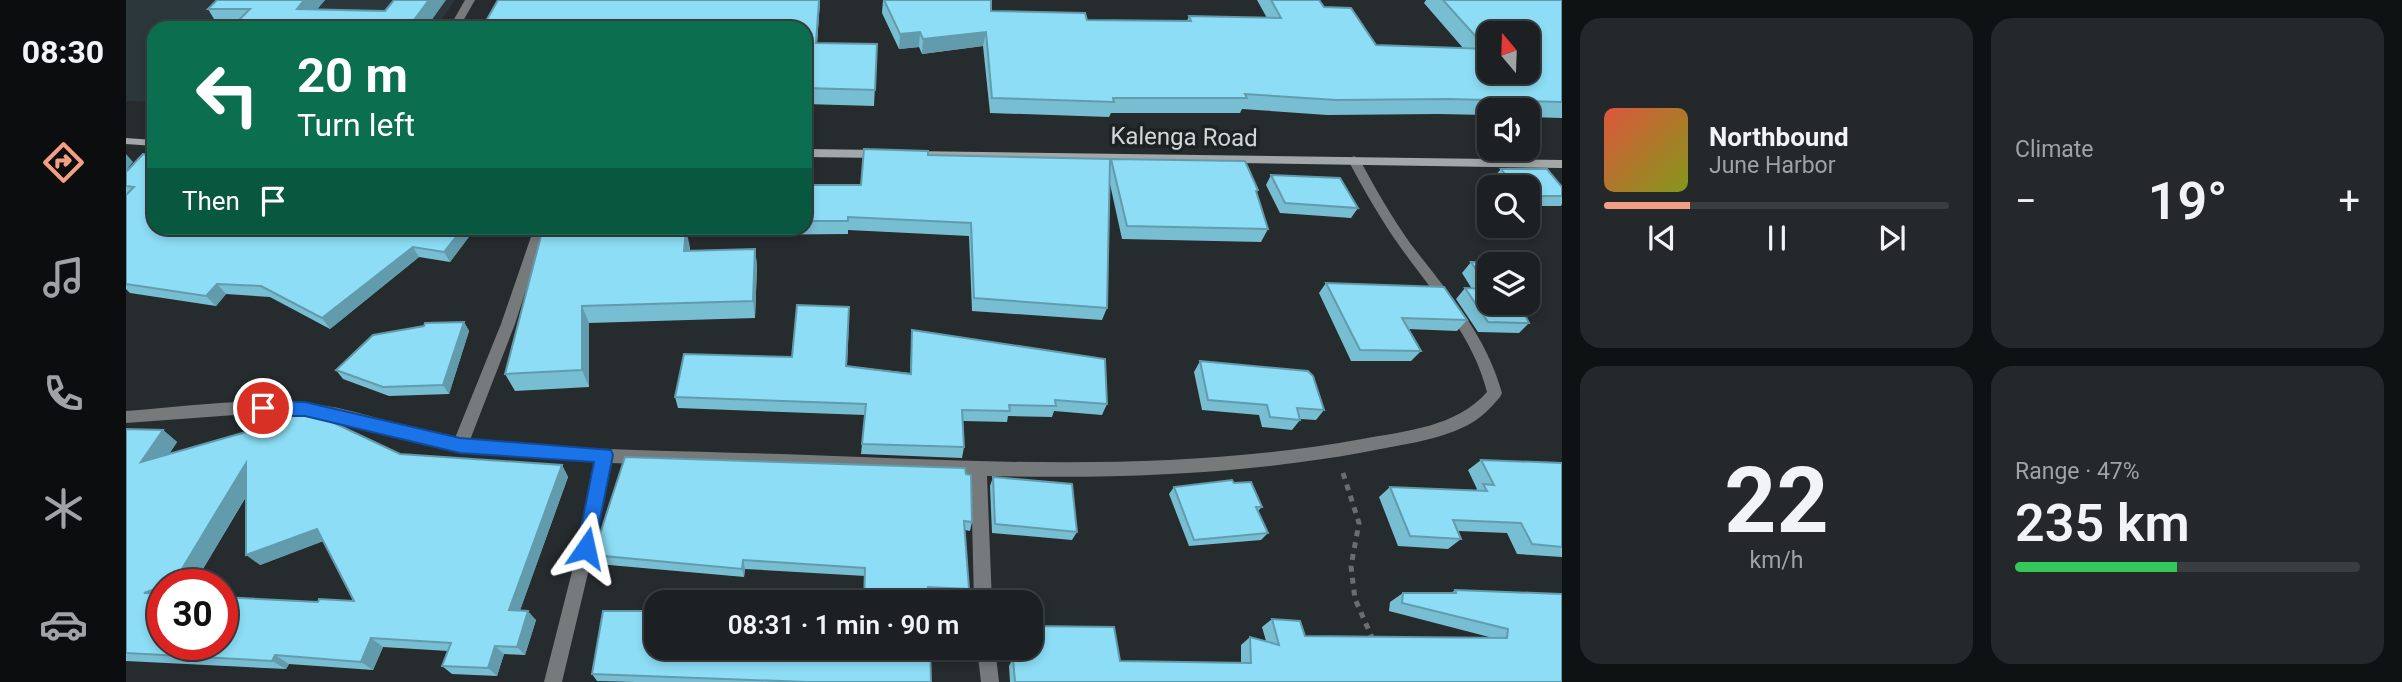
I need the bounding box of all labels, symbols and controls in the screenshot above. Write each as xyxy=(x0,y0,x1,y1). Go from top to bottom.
north arrow xyxy=(1477,21,1540,84)
map controls xyxy=(1477,21,1540,315)
text: 08:30 xyxy=(22,33,104,71)
text: 20 m xyxy=(297,47,408,104)
icon: left xyxy=(182,49,273,140)
button: sound xyxy=(1477,98,1540,161)
text: Turn left xyxy=(297,106,415,144)
street label: Kalenga Road xyxy=(1110,122,1258,152)
text: Northbound xyxy=(1709,122,1849,152)
text: Climate xyxy=(2015,136,2094,163)
icon: directions xyxy=(39,138,88,187)
text: June Harbor xyxy=(1709,152,1836,179)
text: 19° xyxy=(2148,171,2227,232)
button: search xyxy=(1477,175,1540,238)
text: − xyxy=(2015,179,2037,223)
text: + xyxy=(2338,179,2360,223)
icon: arrive xyxy=(254,182,292,220)
text: Then xyxy=(182,186,240,216)
icon: previous xyxy=(1643,219,1681,257)
icon: pause xyxy=(1758,219,1796,257)
icon: next xyxy=(1873,219,1911,257)
button: layers xyxy=(1477,252,1540,315)
icon: music xyxy=(39,253,88,302)
icon: phone xyxy=(39,369,88,418)
pin xyxy=(233,378,293,438)
icon: arrive xyxy=(244,389,282,427)
text: 22 xyxy=(1724,448,1829,554)
text: Range · 47% xyxy=(2015,458,2140,485)
icon: climate xyxy=(39,484,88,533)
text: 235 km xyxy=(2015,493,2190,554)
position arrow xyxy=(549,511,623,585)
text: km/h xyxy=(1750,547,1804,574)
speed limit sign: 30 xyxy=(147,569,238,660)
icon: car xyxy=(39,600,88,649)
text: 08:31 · 1 min · 90 m xyxy=(728,610,959,640)

